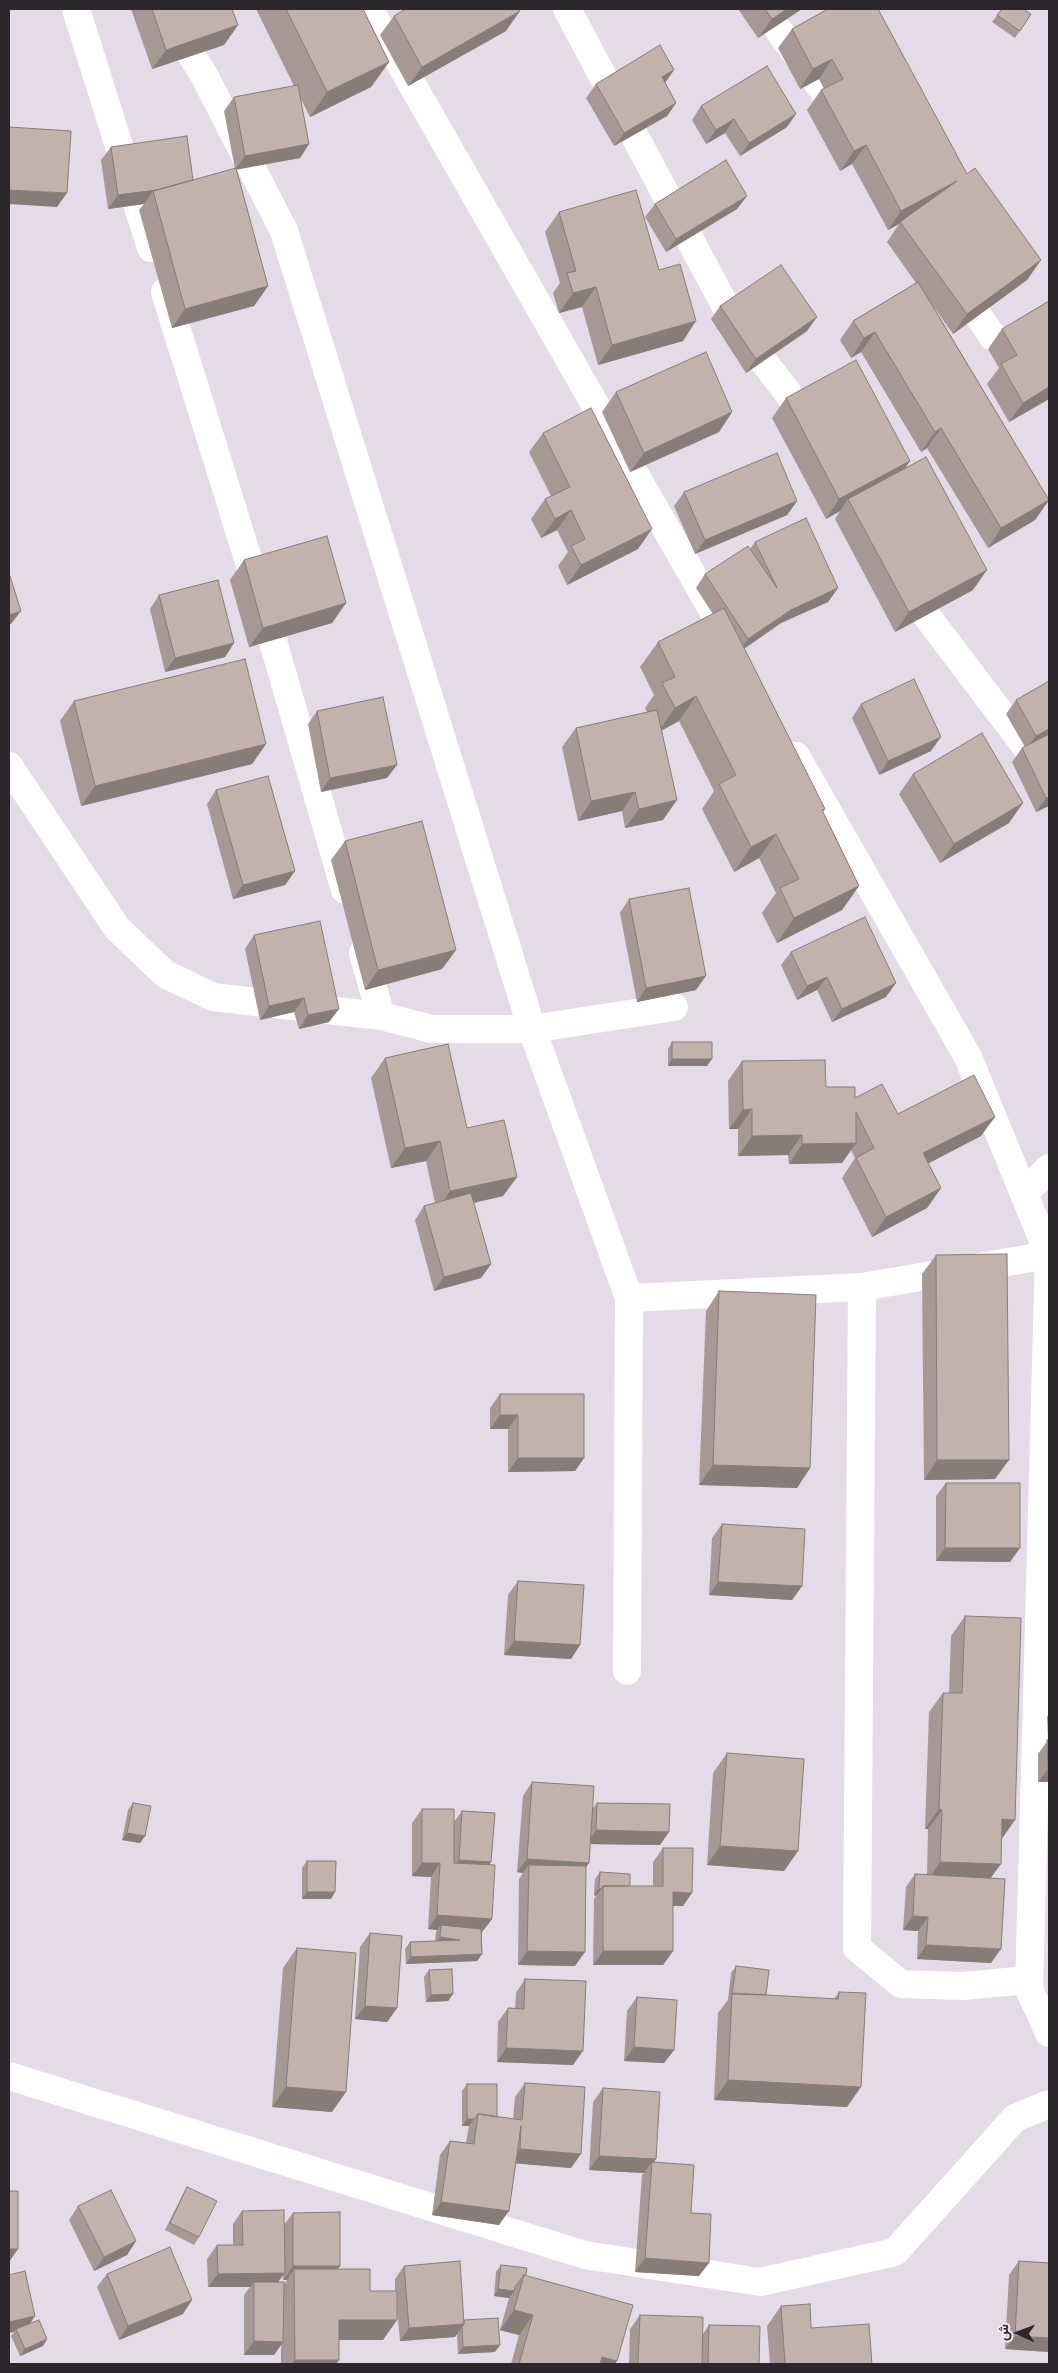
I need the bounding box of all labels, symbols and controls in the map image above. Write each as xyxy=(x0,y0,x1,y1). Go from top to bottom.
north arrow xyxy=(993,2308,1043,2358)
text: ش xyxy=(994,2324,1012,2341)

